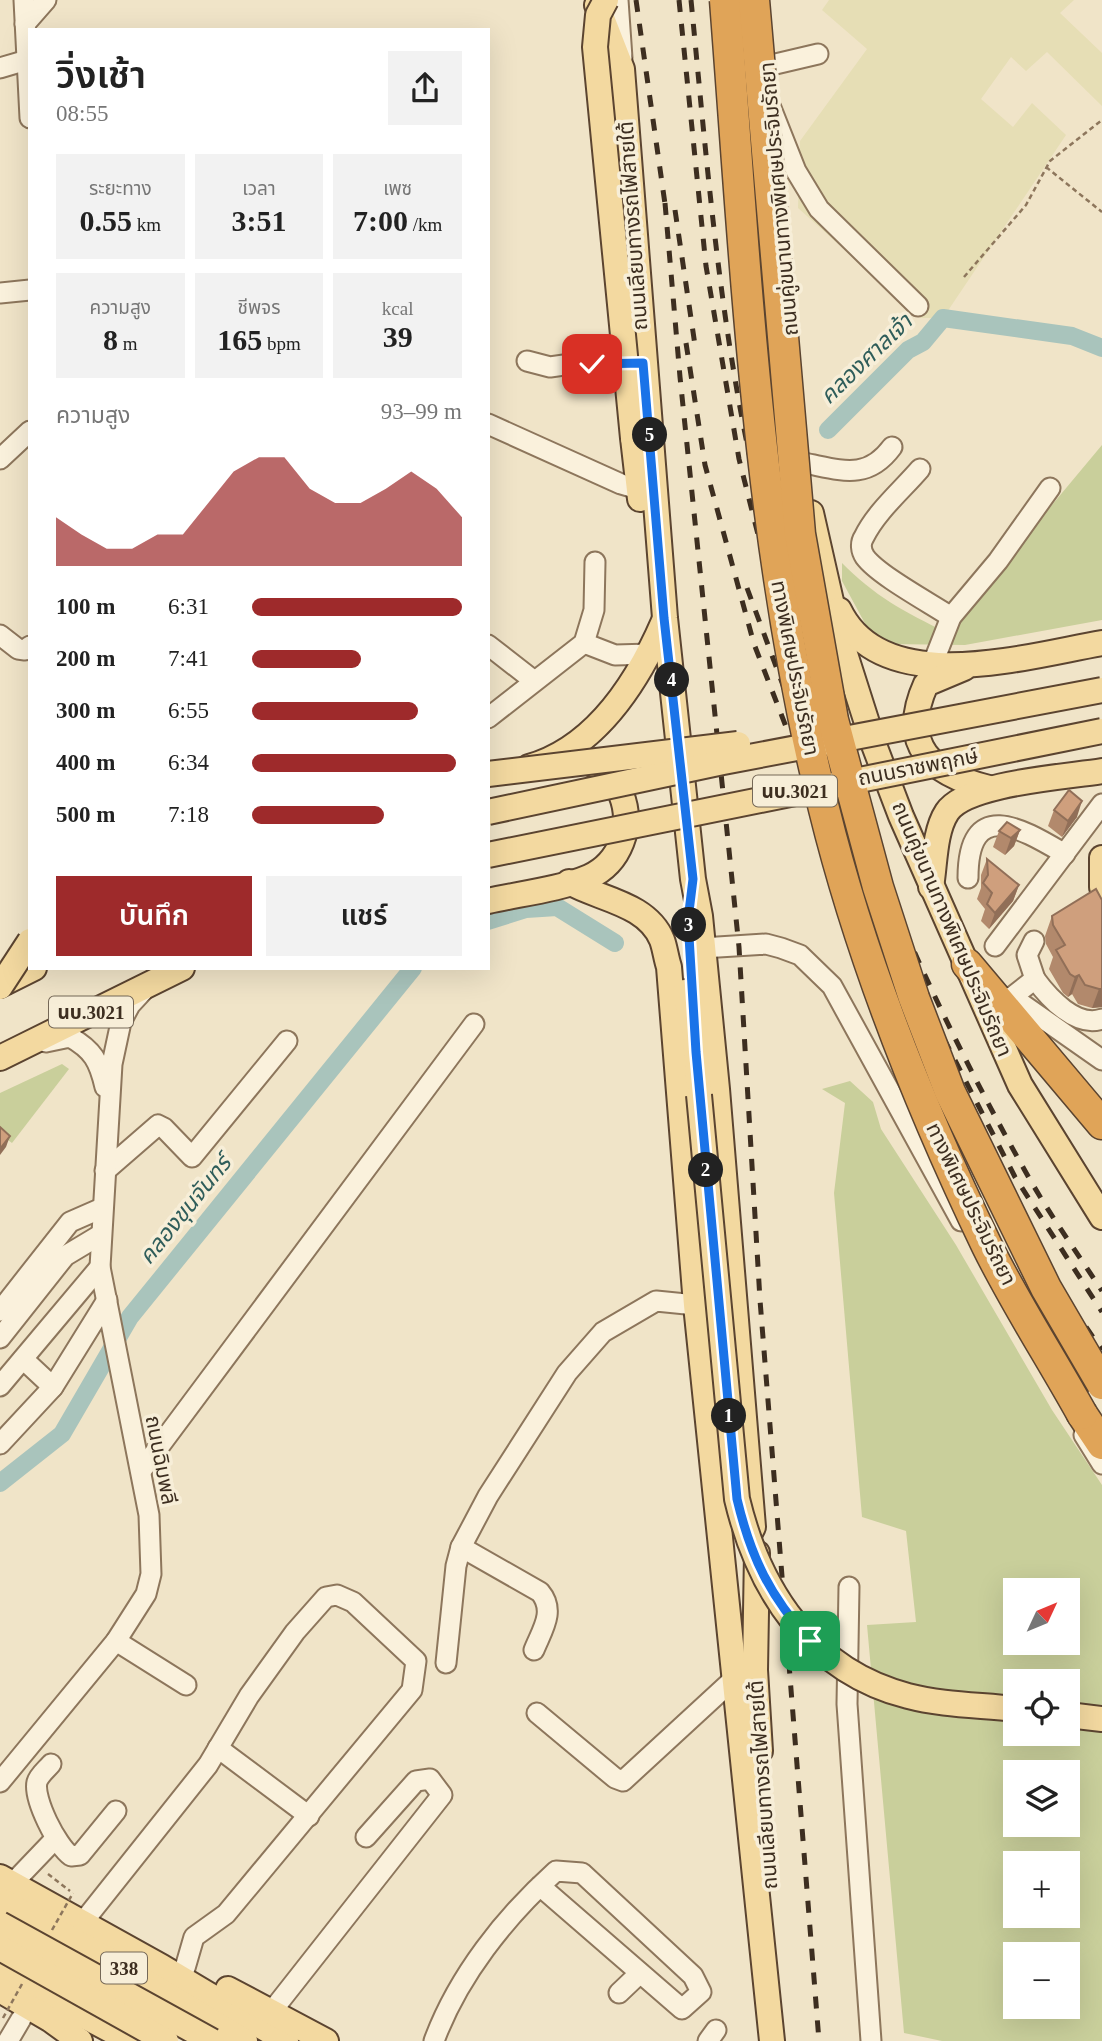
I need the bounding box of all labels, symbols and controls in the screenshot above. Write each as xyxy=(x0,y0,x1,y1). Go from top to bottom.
button: share xyxy=(388,51,462,125)
text: วิ่งเช้า xyxy=(56,54,146,96)
street label: ถนนคู่ขนานทางพิเศษประจิมรัถยา xyxy=(755,61,804,337)
text: 08:55 xyxy=(56,101,108,126)
street label: ถนนเลียบทางรถไฟสายใต้ xyxy=(614,121,652,331)
text: ระยะทาง xyxy=(89,178,152,199)
text: เวลา xyxy=(242,178,276,199)
text: เพซ xyxy=(383,178,412,199)
text: 0.55 xyxy=(80,204,132,237)
text: 3:51 xyxy=(231,204,286,237)
text: 7:00 xyxy=(353,204,408,237)
text: km xyxy=(132,214,161,235)
text: /km xyxy=(408,214,442,235)
text: ความสูง xyxy=(90,297,151,318)
text: ชีพจร xyxy=(237,297,281,318)
text: kcal xyxy=(382,298,413,319)
water label: คลองศาลเจ้า xyxy=(815,308,918,409)
text: 39 xyxy=(383,320,413,353)
text: 8 xyxy=(103,323,118,356)
text: 165 xyxy=(217,323,262,356)
text: m xyxy=(118,333,138,354)
text: bpm xyxy=(262,333,301,354)
pin xyxy=(562,334,622,394)
icon: check xyxy=(573,345,611,383)
text: 93–99 m xyxy=(381,399,462,424)
text: ความสูง xyxy=(56,403,130,428)
pin: 5 xyxy=(632,418,668,452)
text: 5 xyxy=(645,424,654,445)
street label: ทางพิเศษประจิมรัถยา xyxy=(766,578,824,758)
text: 100 m xyxy=(56,594,115,619)
text: 6:31 xyxy=(168,594,209,619)
text: 200 m xyxy=(56,646,115,671)
text: 7:41 xyxy=(168,646,209,671)
pin: 4 xyxy=(654,662,690,698)
text: 4 xyxy=(667,669,676,690)
text: 300 m xyxy=(56,698,115,723)
text: 6:55 xyxy=(168,698,209,723)
street label: ถนนราชพฤกษ์ xyxy=(856,744,980,790)
text: 400 m xyxy=(56,750,115,775)
text: 6:34 xyxy=(168,750,209,775)
road number: นบ.3021 xyxy=(753,776,837,806)
street label: ถนนคู่ขนานทางพิเศษประจิมรัถยา xyxy=(886,798,1017,1061)
text: 500 m xyxy=(56,802,115,827)
text: 7:18 xyxy=(168,802,209,827)
button: บันทึก xyxy=(56,876,252,956)
button: แชร์ xyxy=(266,876,462,956)
pin: 3 xyxy=(672,908,706,942)
text: 3 xyxy=(684,914,693,935)
road number: นบ.3021 xyxy=(49,996,133,1028)
street label: ทางพิเศษประจิมรัถยา xyxy=(921,1119,1021,1289)
water label: คลองขุนจันทร์ xyxy=(134,1147,240,1269)
pin: 2 xyxy=(688,1152,724,1188)
text: 2 xyxy=(701,1159,710,1180)
pin: 1 xyxy=(712,1398,746,1434)
text: 1 xyxy=(724,1405,733,1426)
street label: ถนนฉิมพลี xyxy=(141,1413,181,1507)
north arrow xyxy=(1003,1578,1080,1656)
map controls xyxy=(1003,1578,1080,2019)
pin xyxy=(780,1611,840,1671)
icon: arrive xyxy=(791,1622,829,1660)
button: locate xyxy=(1003,1669,1080,1746)
street label: ถนนเลียบทางรถไฟสายใต้ xyxy=(744,1680,782,1890)
button: layers xyxy=(1003,1760,1080,1837)
button: + xyxy=(1003,1851,1080,1928)
button: − xyxy=(1003,1942,1080,2019)
road number: 338 xyxy=(101,1952,147,1984)

